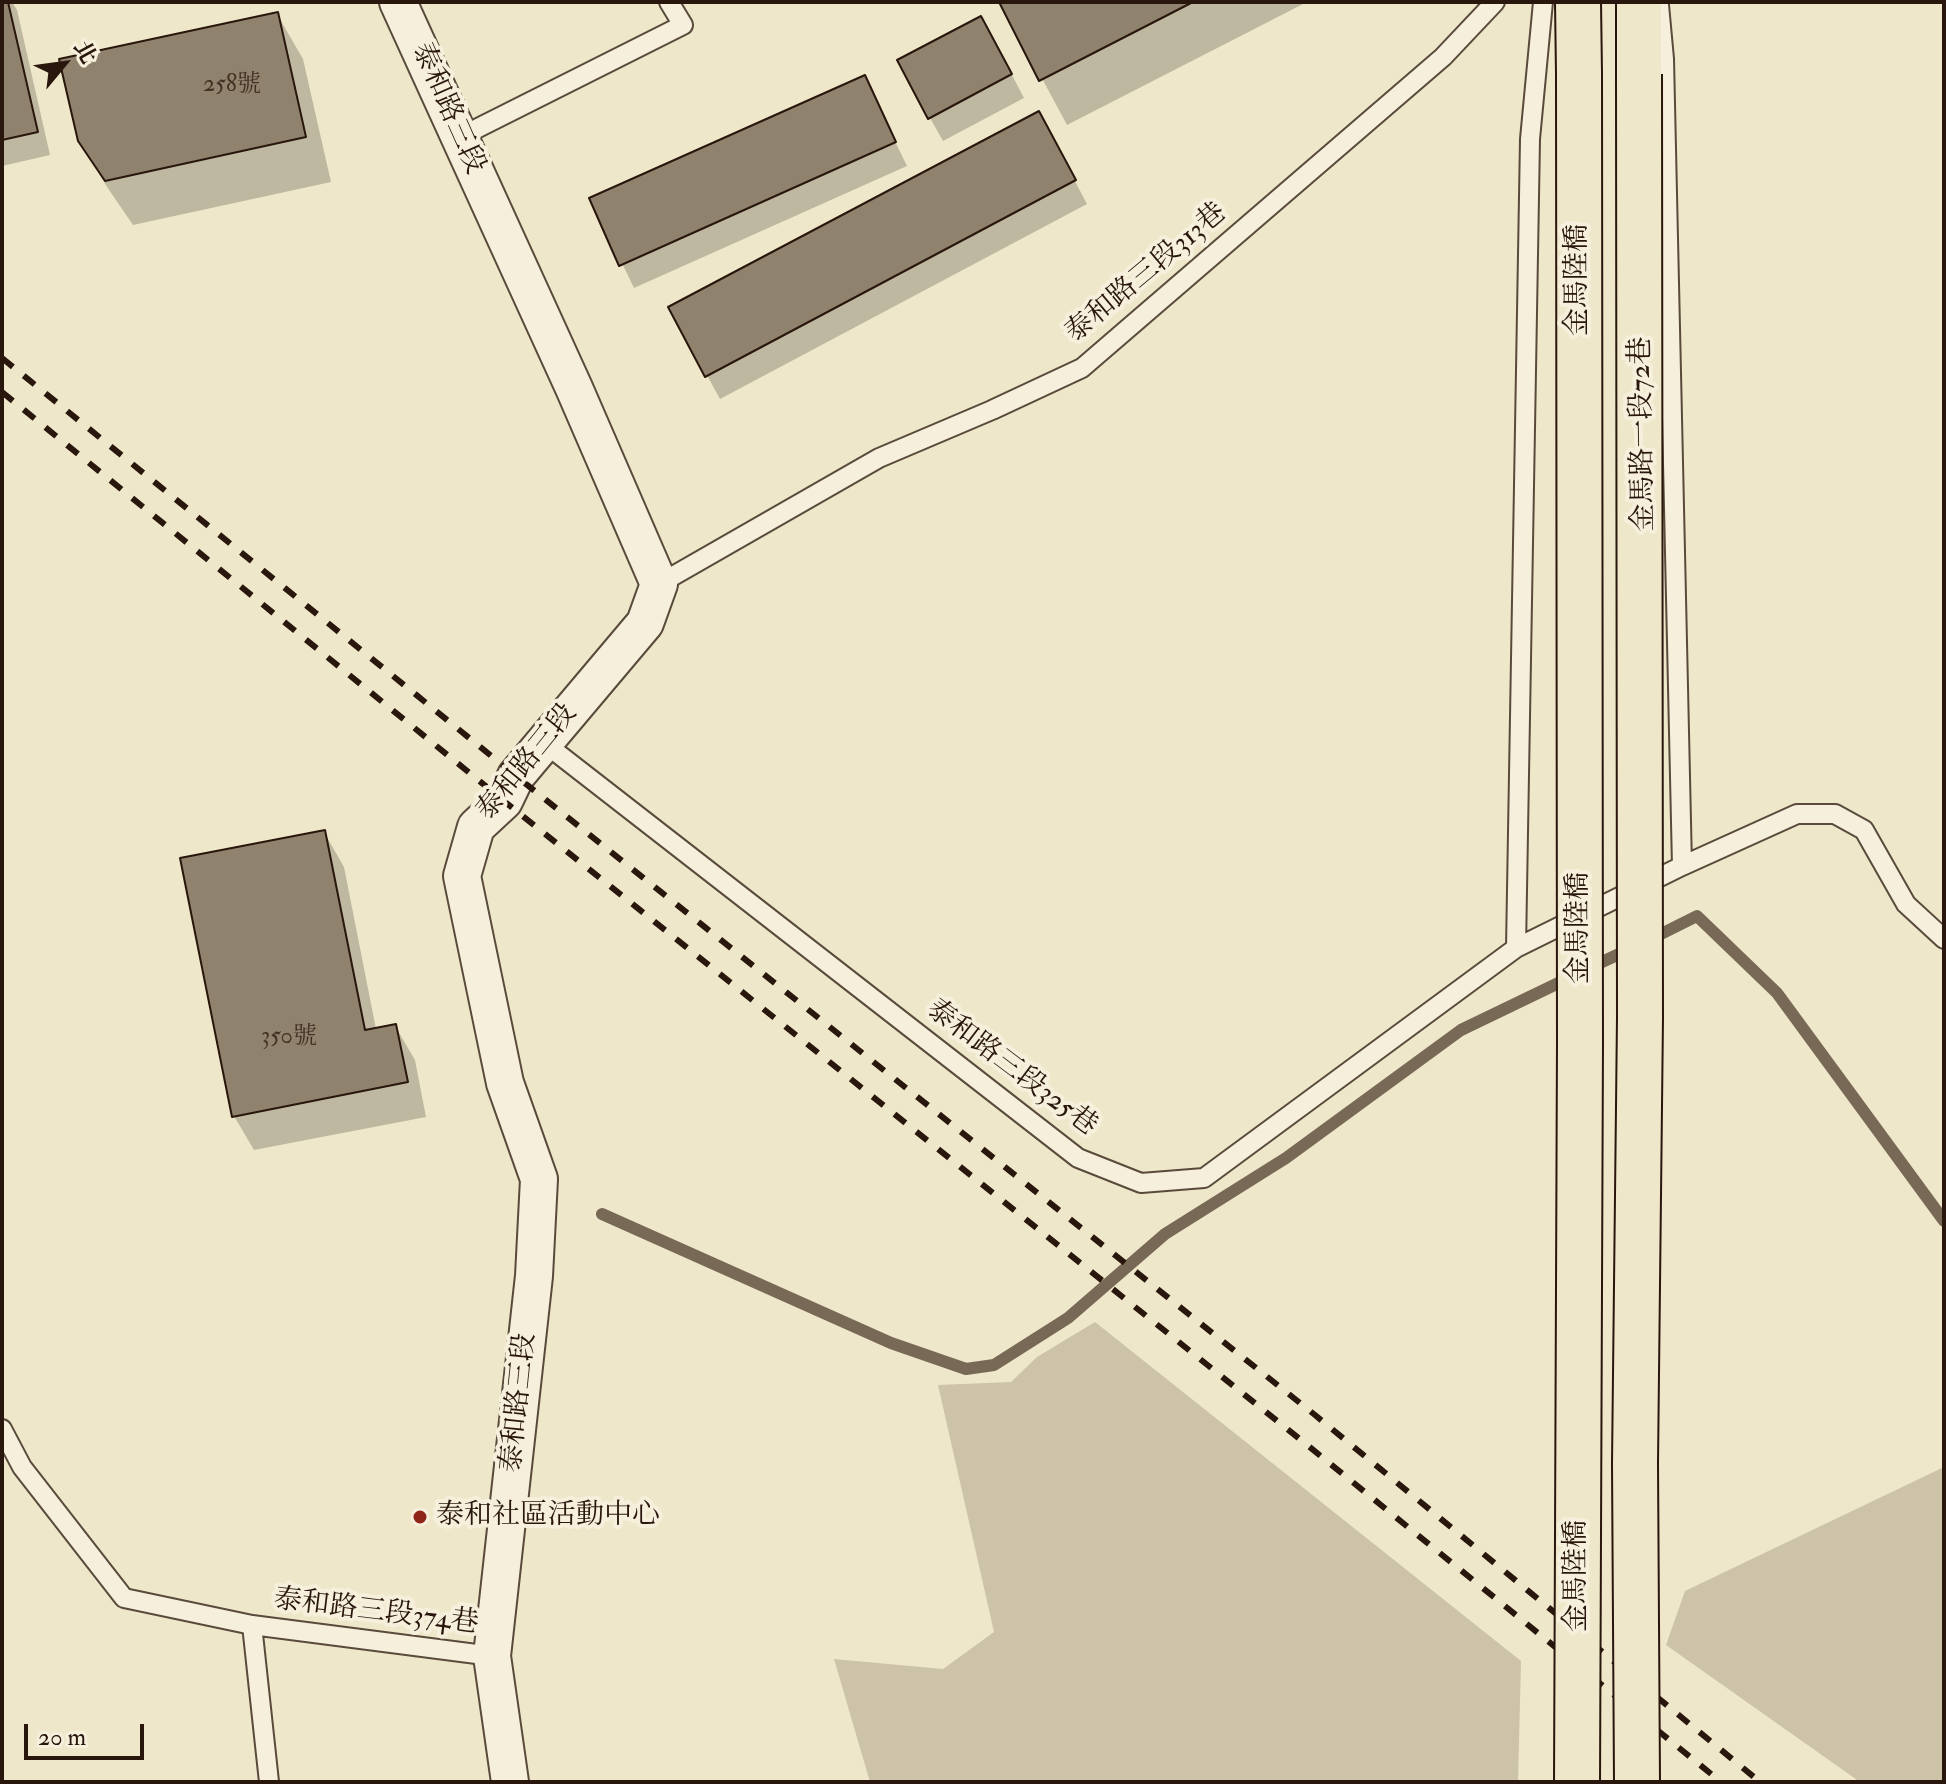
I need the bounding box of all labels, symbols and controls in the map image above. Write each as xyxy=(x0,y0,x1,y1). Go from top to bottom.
north arrow xyxy=(24,24,104,104)
text: 北 xyxy=(67,36,103,69)
street label: 泰和路三段 xyxy=(403,38,491,180)
house number: 258號 xyxy=(203,72,261,100)
street label: 泰和路三段313巷 xyxy=(1060,197,1234,351)
street label: 金馬陸橋 xyxy=(1562,224,1596,336)
street label: 金馬路一段72巷 xyxy=(1626,336,1662,532)
street label: 泰和路三段 xyxy=(471,698,585,828)
street label: 金馬陸橋 xyxy=(1563,872,1597,984)
street label: 泰和路三段325巷 xyxy=(919,994,1103,1144)
house number: 350號 xyxy=(261,1024,317,1052)
street label: 泰和路三段 xyxy=(496,1332,544,1474)
place label: 泰和社區活動中心 xyxy=(436,1500,660,1534)
marker: 泰和社區活動中心 xyxy=(411,1508,429,1526)
street label: 金馬陸橋 xyxy=(1561,1520,1595,1632)
street label: 泰和路三段374巷 xyxy=(272,1584,480,1642)
scale bar xyxy=(28,1708,148,1758)
text: 20 m xyxy=(38,1722,86,1753)

